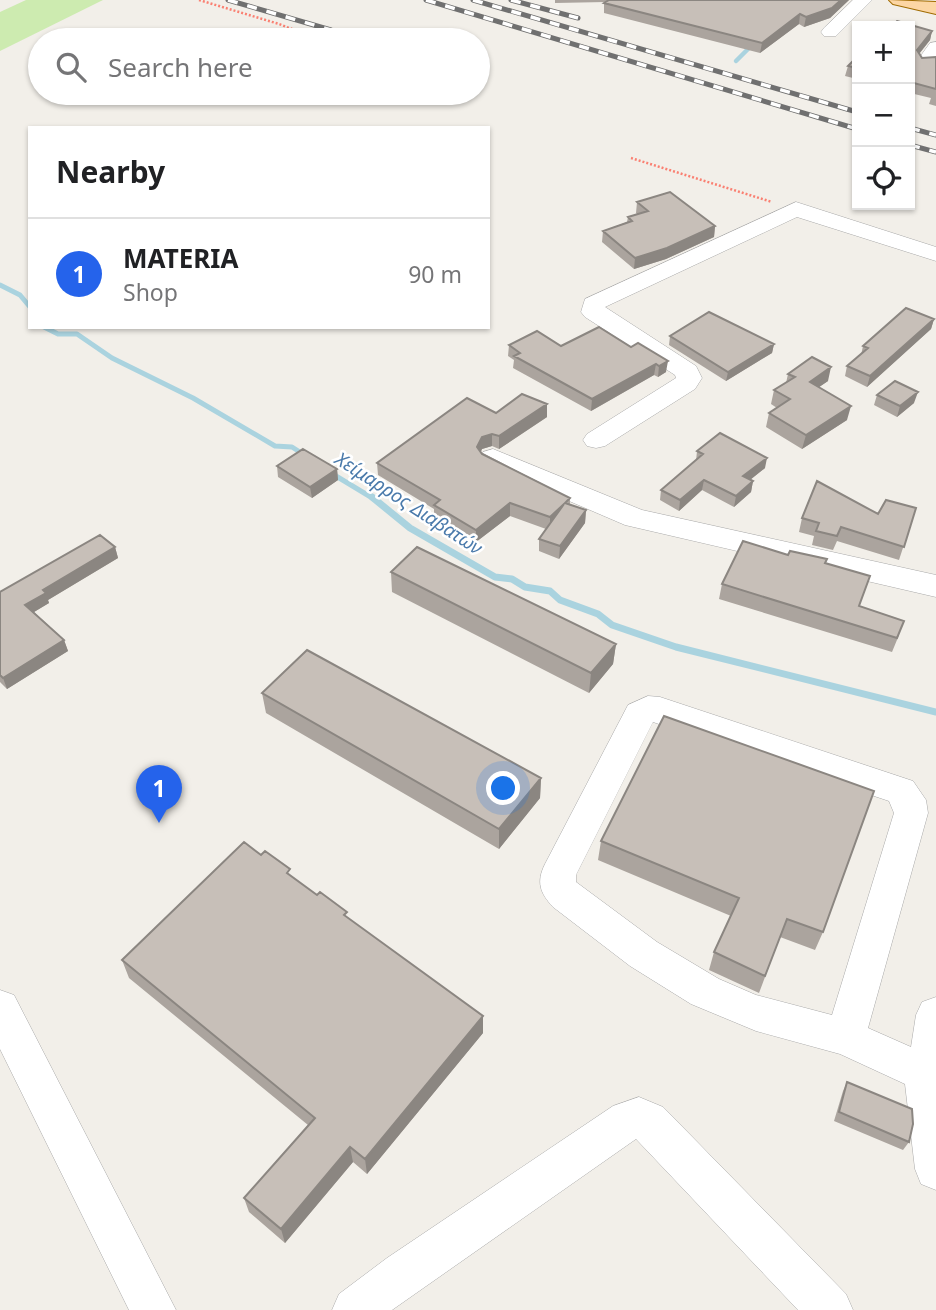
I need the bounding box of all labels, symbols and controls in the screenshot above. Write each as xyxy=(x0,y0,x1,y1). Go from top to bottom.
map controls xyxy=(852,21,915,210)
button: + xyxy=(852,21,915,84)
search box xyxy=(28,28,490,105)
icon: search xyxy=(52,48,90,86)
text: Search here xyxy=(108,49,253,85)
button: − xyxy=(852,84,915,147)
button: locate xyxy=(852,147,915,210)
text: Nearby xyxy=(56,151,165,192)
text: MATERIA xyxy=(123,240,238,276)
text: 1 xyxy=(72,258,86,290)
text: 90 m xyxy=(408,258,462,290)
text: Shop xyxy=(123,276,178,308)
water label: Χείμαρρος Διαβατών xyxy=(329,445,488,561)
pin: 1 xyxy=(136,765,182,823)
your location xyxy=(486,771,520,805)

